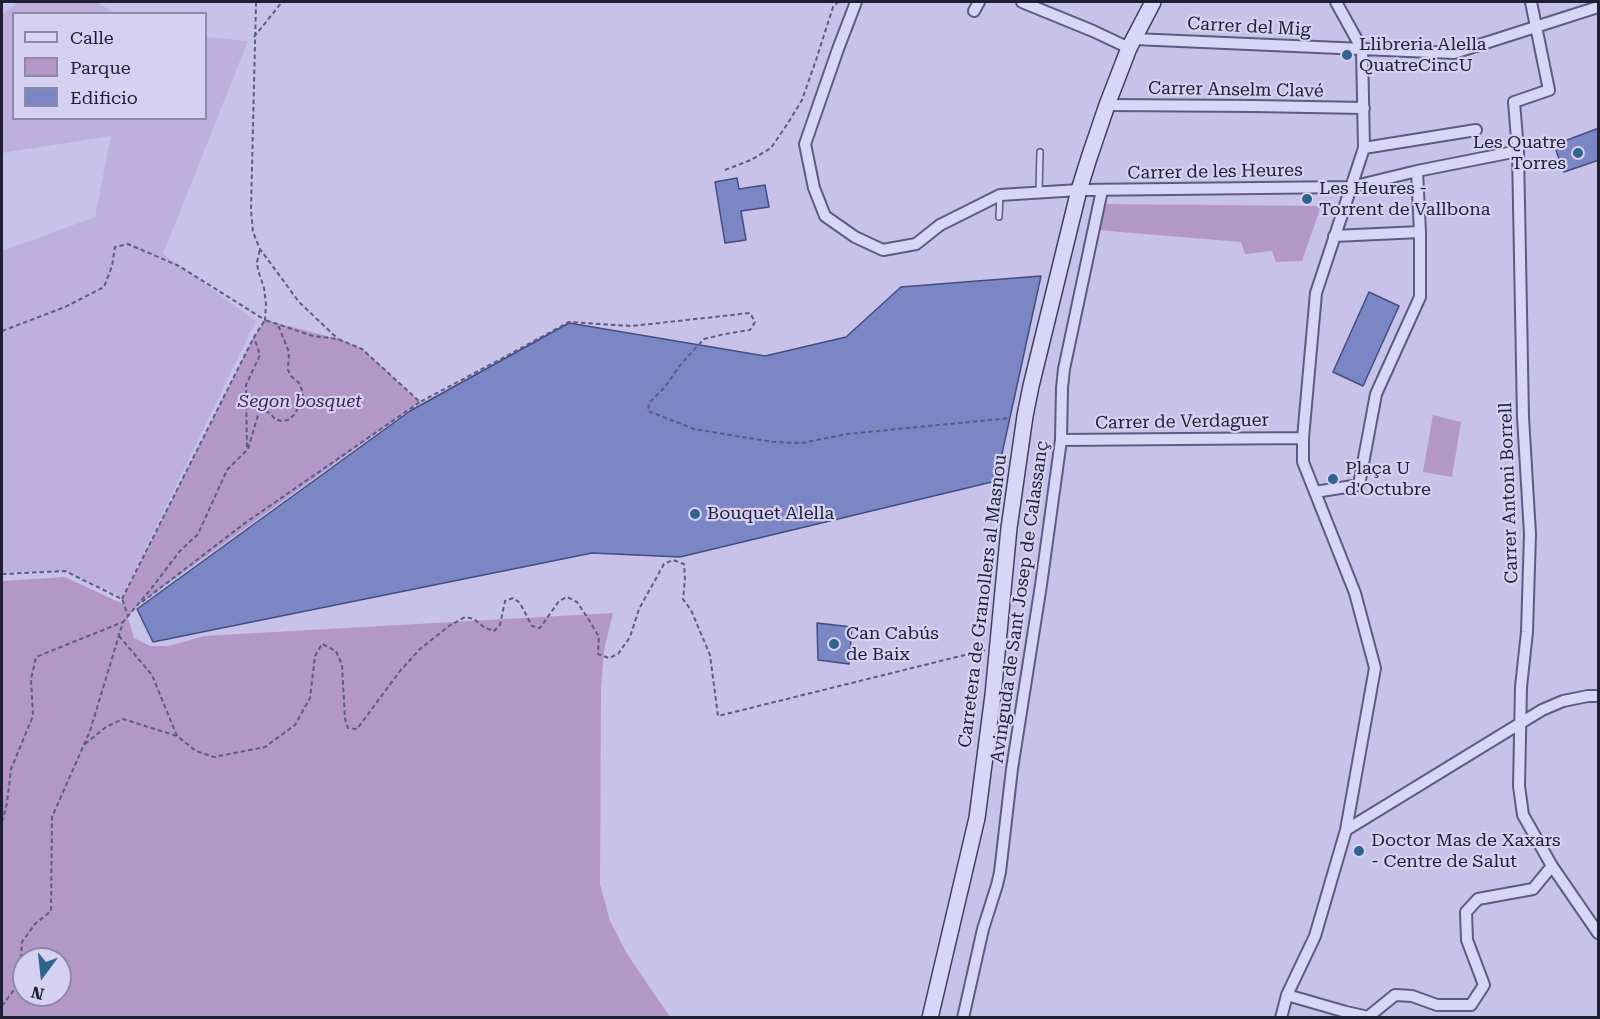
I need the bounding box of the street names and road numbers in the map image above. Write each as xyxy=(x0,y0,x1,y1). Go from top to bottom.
street label: Carrer del Mig xyxy=(1187,13,1311,41)
street label: Carrer Anselm Clavé xyxy=(1148,78,1324,102)
street label: Carrer de les Heures xyxy=(1127,160,1303,184)
street label: Carrer Antoni Borrell xyxy=(1495,402,1523,584)
street label: Carrer de Verdaguer xyxy=(1095,410,1269,434)
street label: Avinguda de Sant Josep de Calassanç xyxy=(987,440,1053,764)
street label: Carretera de Granollers al Masnou xyxy=(954,453,1012,749)

